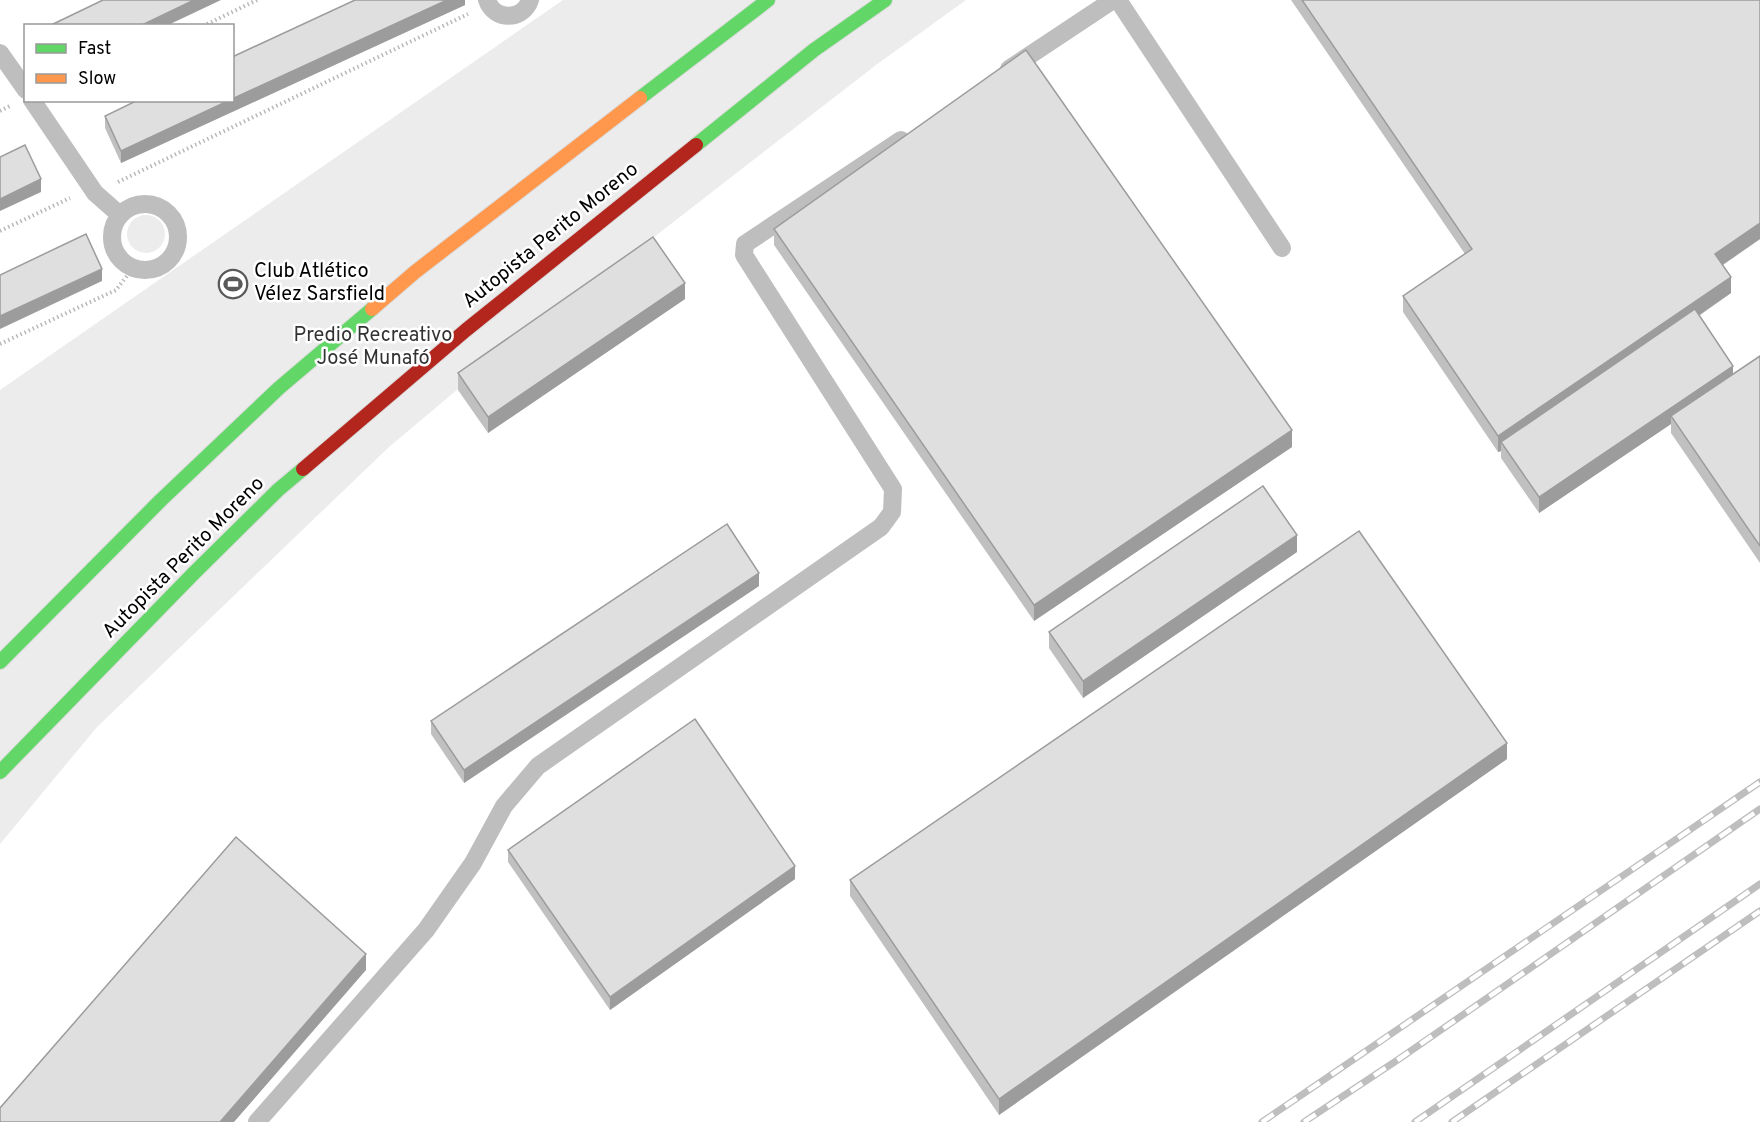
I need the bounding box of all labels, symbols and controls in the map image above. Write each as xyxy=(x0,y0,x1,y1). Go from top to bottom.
legend xyxy=(24,24,234,102)
text: Fast xyxy=(78,38,111,61)
text: Slow xyxy=(78,68,116,91)
street label: Autopista Perito Moreno xyxy=(458,157,644,315)
place label: Club Atlético Vélez Sarsfield xyxy=(254,259,385,308)
sports icon: Club Atlético Vélez Sarsfield xyxy=(217,268,249,300)
park label: Predio Recreativo José Munafó xyxy=(294,323,452,372)
street label: Autopista Perito Moreno xyxy=(97,471,271,645)

